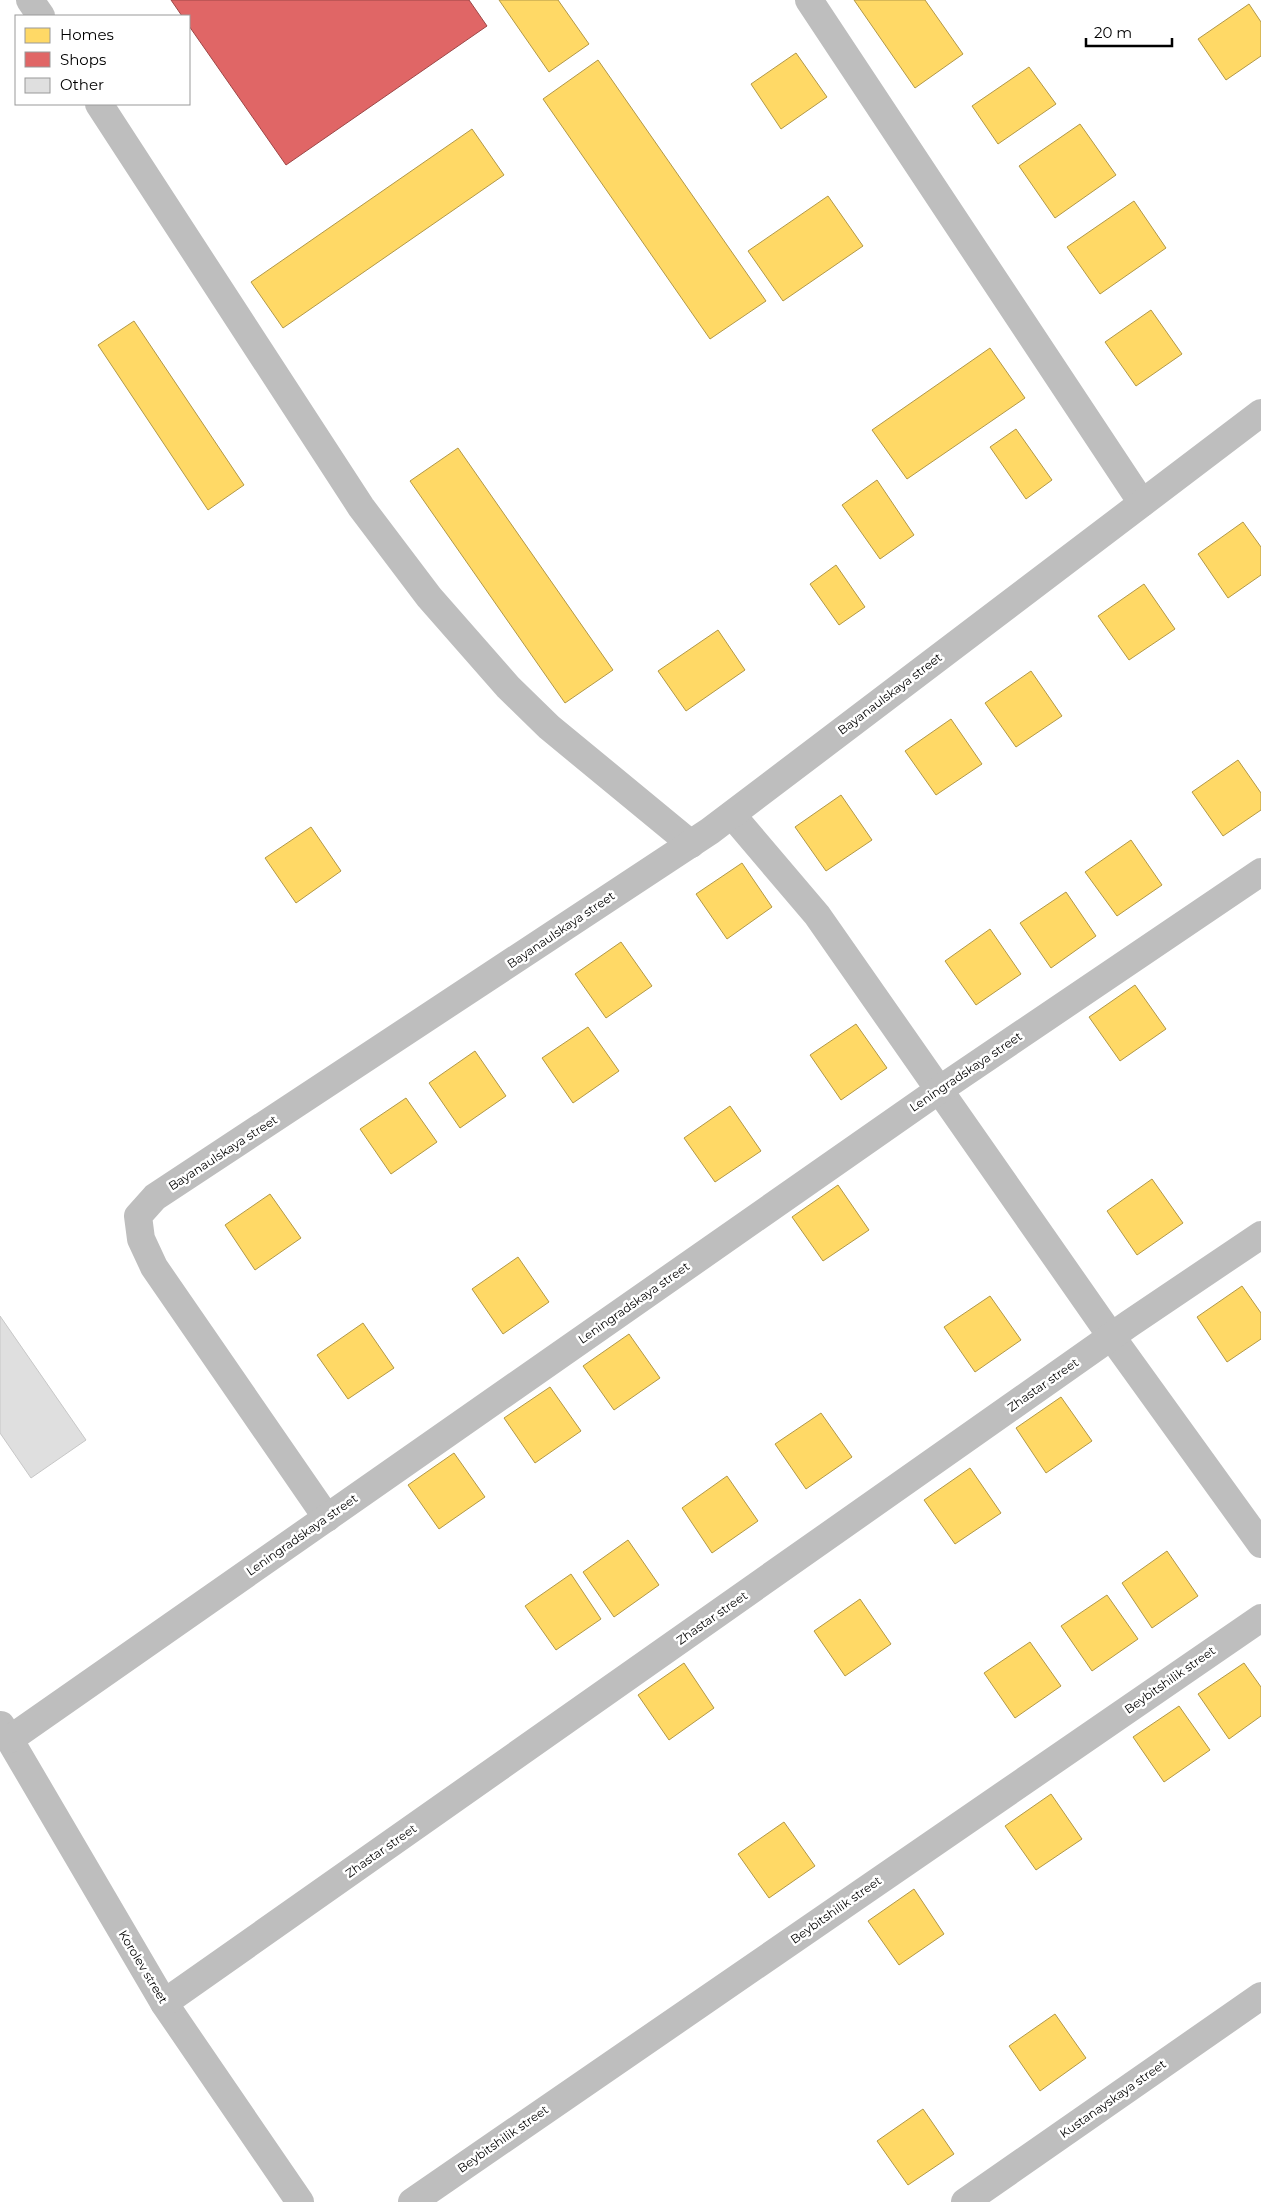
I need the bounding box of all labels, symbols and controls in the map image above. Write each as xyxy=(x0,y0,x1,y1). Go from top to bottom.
legend xyxy=(15,15,190,105)
scale bar xyxy=(1086,15,1172,47)
text: 20 m xyxy=(1094,23,1132,42)
text: Homes xyxy=(60,25,114,44)
text: Shops xyxy=(60,50,106,69)
text: Other xyxy=(60,75,104,94)
street label: Bayanaulskaya street xyxy=(835,649,945,738)
street label: Bayanaulskaya street xyxy=(504,888,618,971)
street label: Leningradskaya street xyxy=(907,1028,1025,1115)
street label: Bayanaulskaya street xyxy=(165,1112,280,1193)
street label: Leningradskaya street xyxy=(575,1258,692,1347)
street label: Zhastar street xyxy=(1004,1354,1081,1415)
street label: Leningradskaya street xyxy=(243,1490,360,1579)
street label: Zhastar street xyxy=(673,1587,750,1648)
street label: Beybitshilik street xyxy=(1121,1643,1218,1717)
street label: Zhastar street xyxy=(342,1820,419,1881)
street label: Beybitshilik street xyxy=(787,1873,884,1947)
street label: Korolev street xyxy=(116,1927,171,2006)
street label: Kustanayskaya street xyxy=(1057,2056,1169,2141)
street label: Beybitshilik street xyxy=(454,2102,551,2176)

